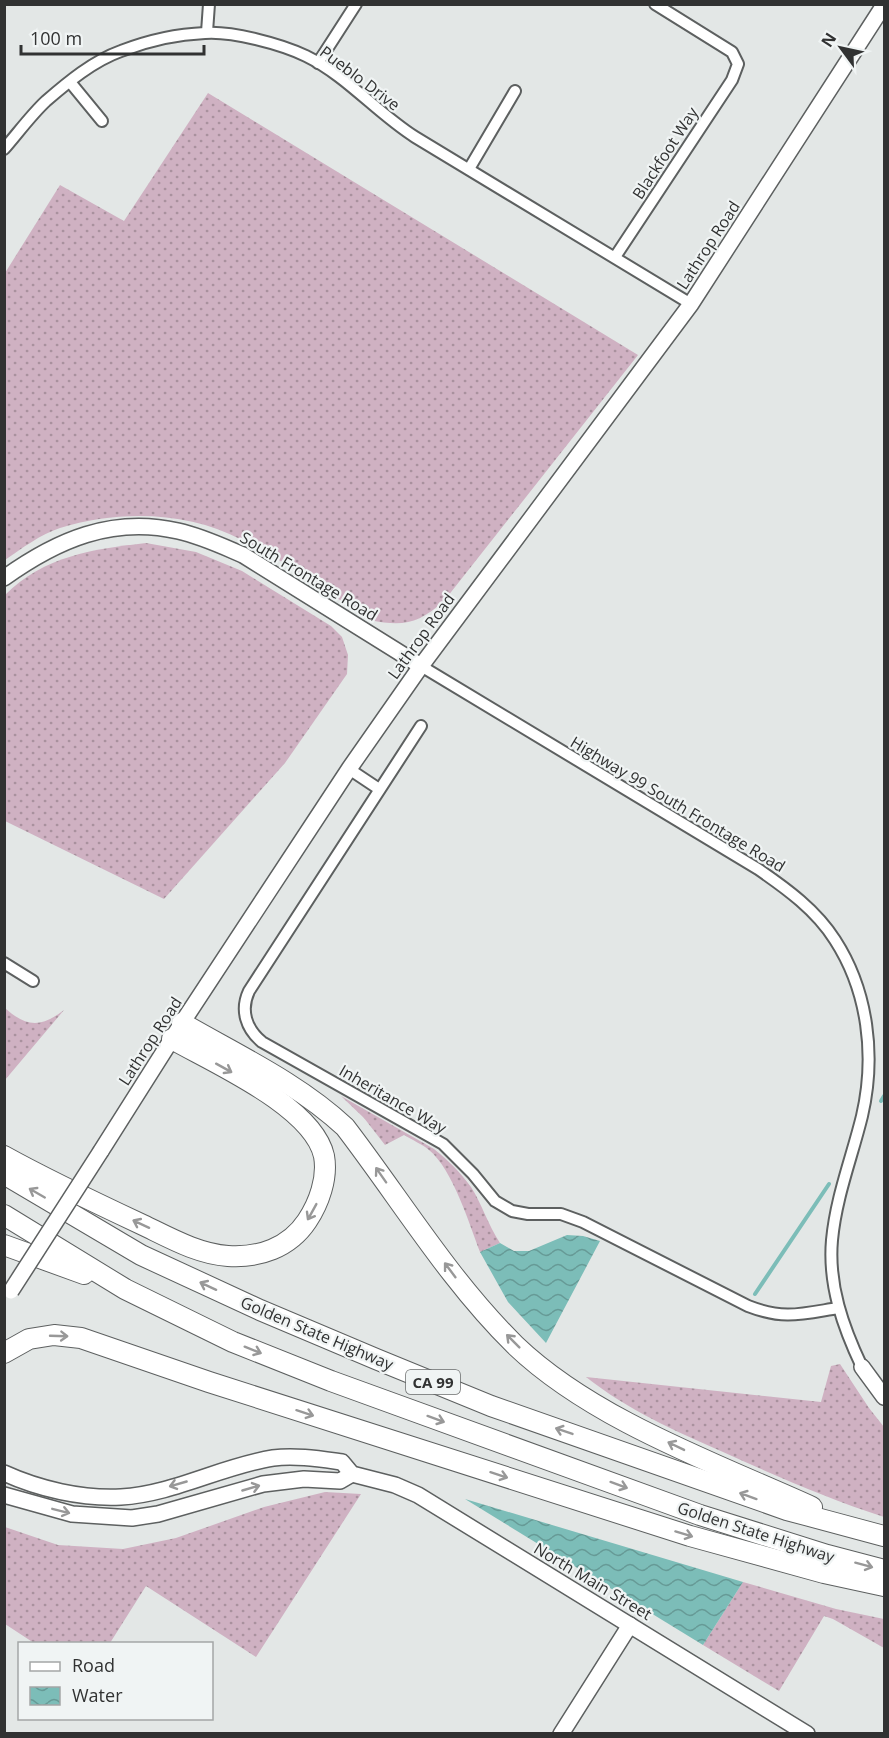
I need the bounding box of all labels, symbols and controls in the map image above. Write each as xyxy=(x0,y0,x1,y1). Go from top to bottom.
scale bar xyxy=(21,18,204,56)
north arrow xyxy=(811,18,871,78)
text: 100 m xyxy=(30,26,82,50)
text: N xyxy=(816,28,841,51)
street label: Pueblo Drive xyxy=(315,41,405,115)
street label: Blackfoot Way xyxy=(627,102,703,203)
street label: Lathrop Road xyxy=(671,197,745,293)
street label: South Frontage Road xyxy=(236,526,382,626)
street label: Lathrop Road xyxy=(382,589,460,683)
street label: Highway 99 South Frontage Road xyxy=(566,731,790,877)
street label: Lathrop Road xyxy=(113,993,187,1089)
street label: Inheritance Way xyxy=(335,1059,452,1139)
one-way arrow xyxy=(214,1063,232,1074)
one-way arrow xyxy=(375,1167,387,1183)
one-way arrow xyxy=(29,1187,47,1198)
one-way arrow xyxy=(306,1203,318,1220)
one-way arrow xyxy=(133,1218,151,1230)
one-way arrow xyxy=(444,1263,456,1279)
one-way arrow xyxy=(200,1280,218,1292)
street label: Golden State Highway xyxy=(237,1291,398,1376)
one-way arrow xyxy=(49,1330,68,1342)
one-way arrow xyxy=(505,1334,520,1349)
one-way arrow xyxy=(244,1345,262,1356)
road number: CA 99 xyxy=(406,1370,460,1394)
one-way arrow xyxy=(295,1408,314,1419)
one-way arrow xyxy=(426,1414,445,1425)
one-way arrow xyxy=(555,1425,574,1436)
one-way arrow xyxy=(667,1439,685,1451)
one-way arrow xyxy=(489,1470,508,1481)
one-way arrow xyxy=(169,1479,188,1490)
one-way arrow xyxy=(241,1481,260,1493)
one-way arrow xyxy=(609,1481,628,1492)
one-way arrow xyxy=(739,1490,758,1501)
street label: Golden State Highway xyxy=(675,1496,838,1568)
one-way arrow xyxy=(51,1505,70,1517)
one-way arrow xyxy=(674,1529,693,1540)
street label: North Main Street xyxy=(530,1537,656,1625)
one-way arrow xyxy=(855,1560,874,1571)
legend xyxy=(18,1642,213,1720)
text: Road xyxy=(72,1653,115,1677)
text: Water xyxy=(72,1683,123,1707)

